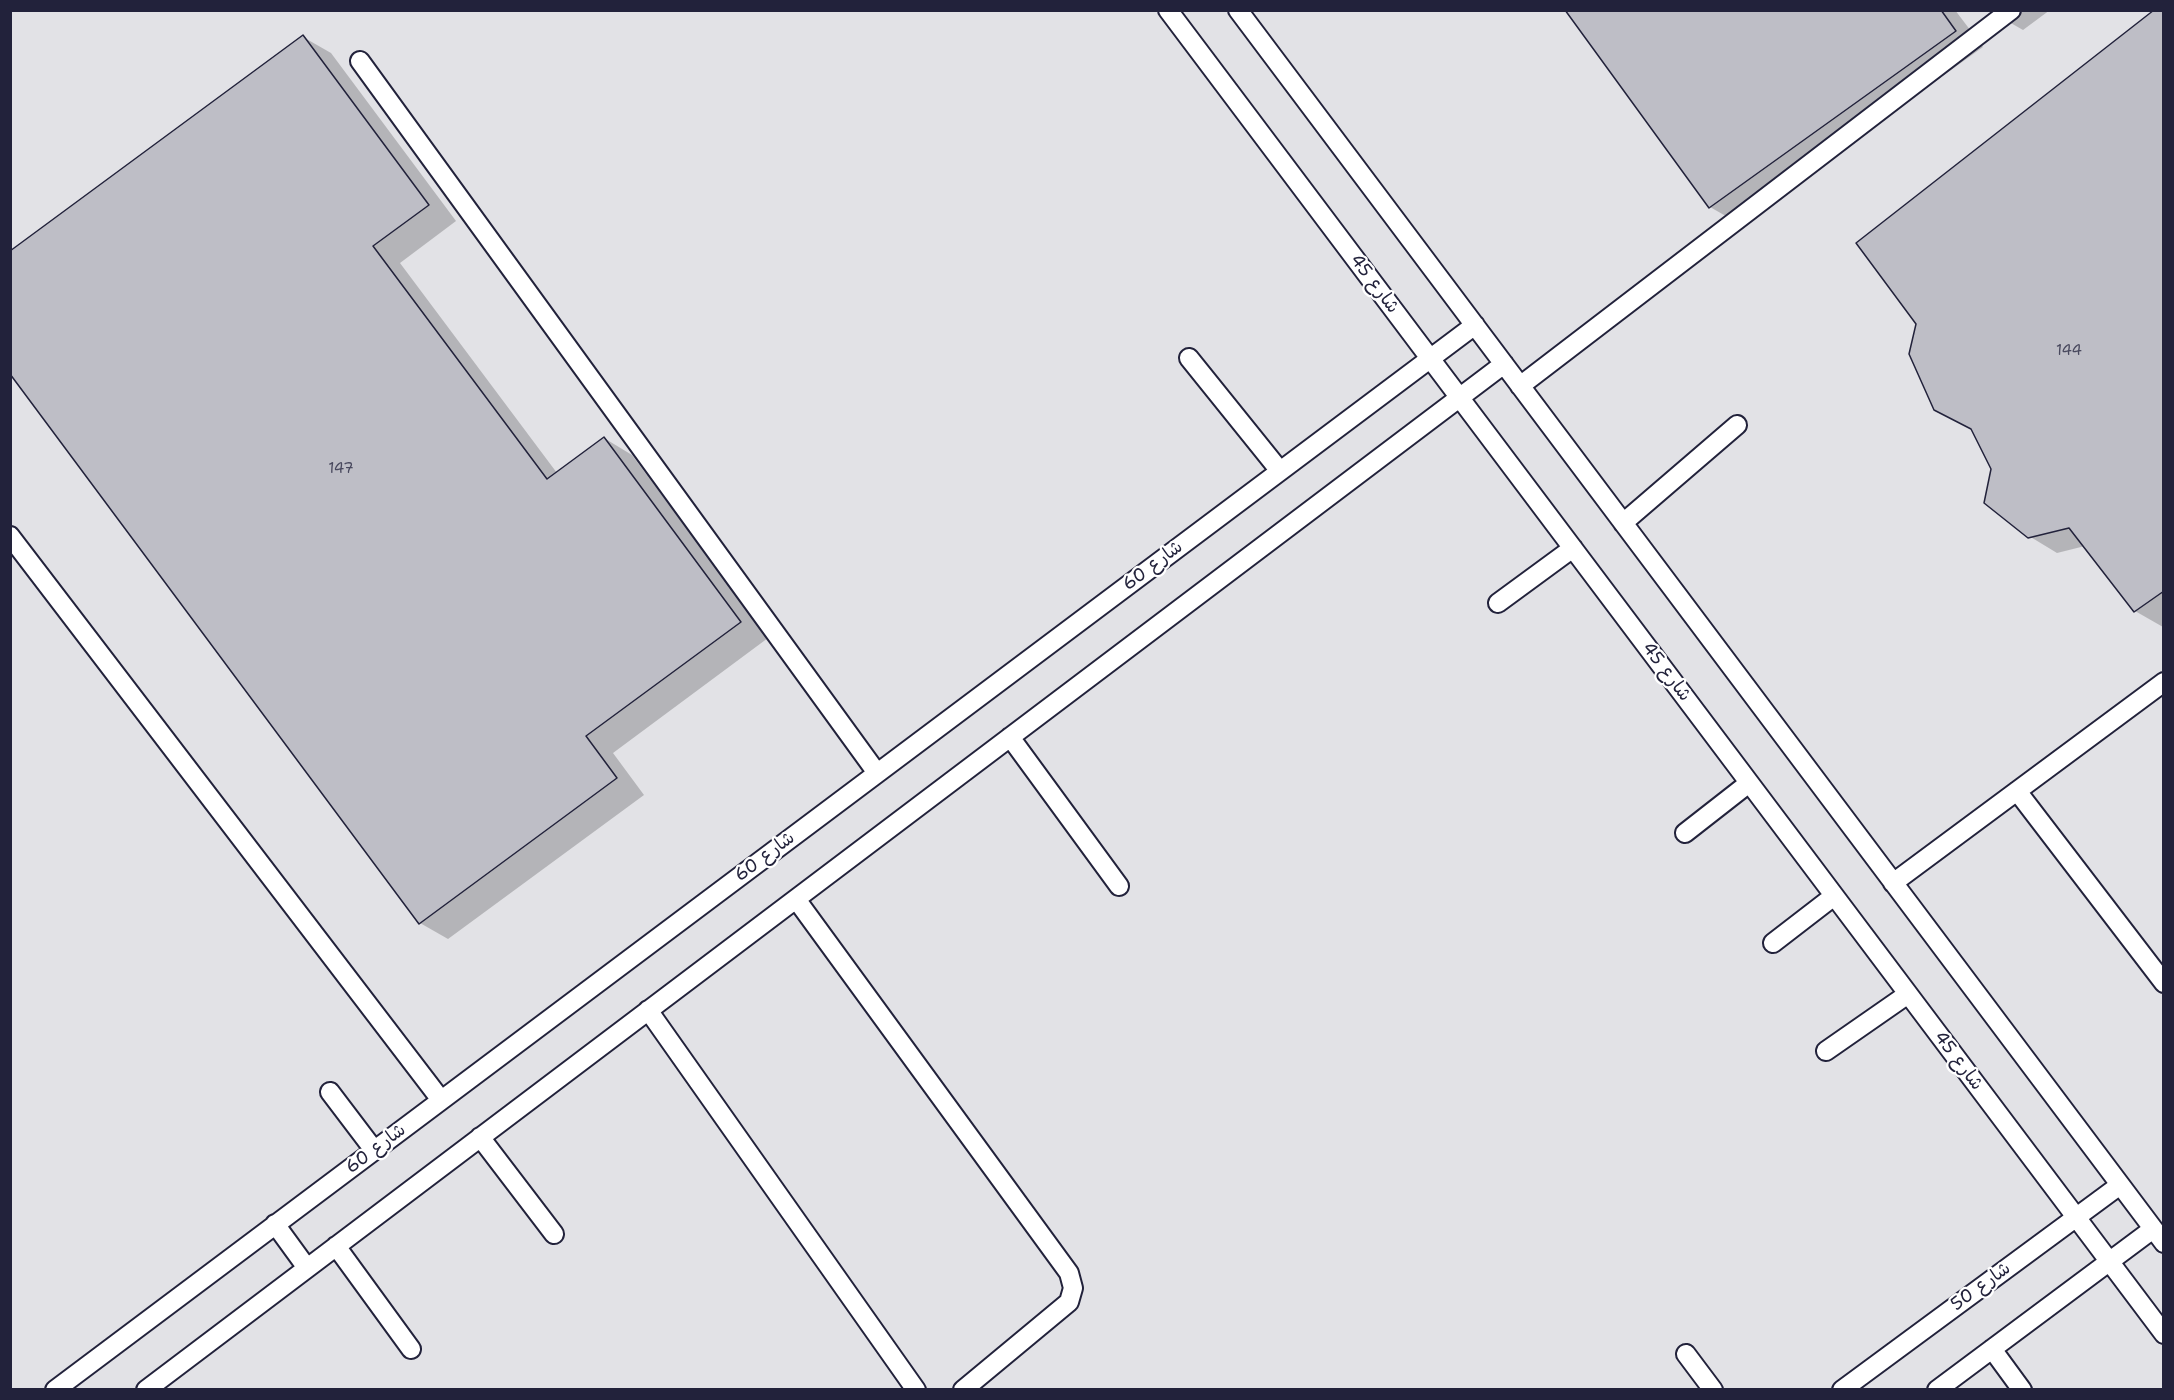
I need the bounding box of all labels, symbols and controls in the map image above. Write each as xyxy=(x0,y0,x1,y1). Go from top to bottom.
street label: شارع 45 xyxy=(1345,250,1403,318)
house number: 144 xyxy=(2056,342,2082,360)
house number: 147 xyxy=(328,460,354,478)
street label: شارع 60 xyxy=(1119,536,1187,596)
street label: شارع 45 xyxy=(1637,638,1695,706)
street label: شارع 60 xyxy=(731,827,799,887)
street label: شارع 45 xyxy=(1929,1027,1987,1095)
street label: شارع 60 xyxy=(342,1119,410,1179)
street label: شارع 50 xyxy=(1947,1258,2015,1316)

